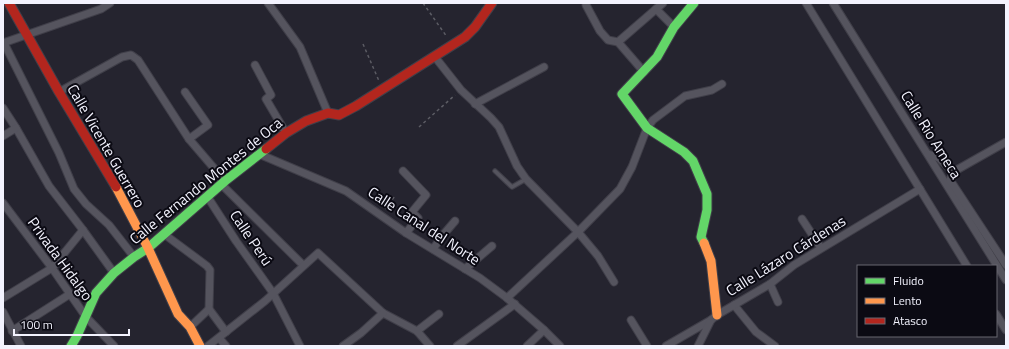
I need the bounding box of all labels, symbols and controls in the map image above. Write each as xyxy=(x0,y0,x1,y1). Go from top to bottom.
street label: Calle Vicente Guerrero xyxy=(62,80,151,212)
street label: Calle Rio Ameca xyxy=(895,86,968,184)
street label: Calle Fernando Montes de Oca xyxy=(124,111,288,250)
street label: Calle Canal del Norte xyxy=(364,181,485,271)
street label: Calle Perú xyxy=(224,205,279,270)
street label: Calle Lázaro Cárdenas xyxy=(721,209,850,302)
street label: Privada Hidalgo xyxy=(22,212,99,305)
legend xyxy=(857,265,997,337)
text: Fluido xyxy=(893,271,924,290)
text: Lento xyxy=(893,291,922,310)
scale bar xyxy=(14,311,129,337)
text: Atasco xyxy=(893,311,927,330)
text: 100 m xyxy=(20,315,53,334)

